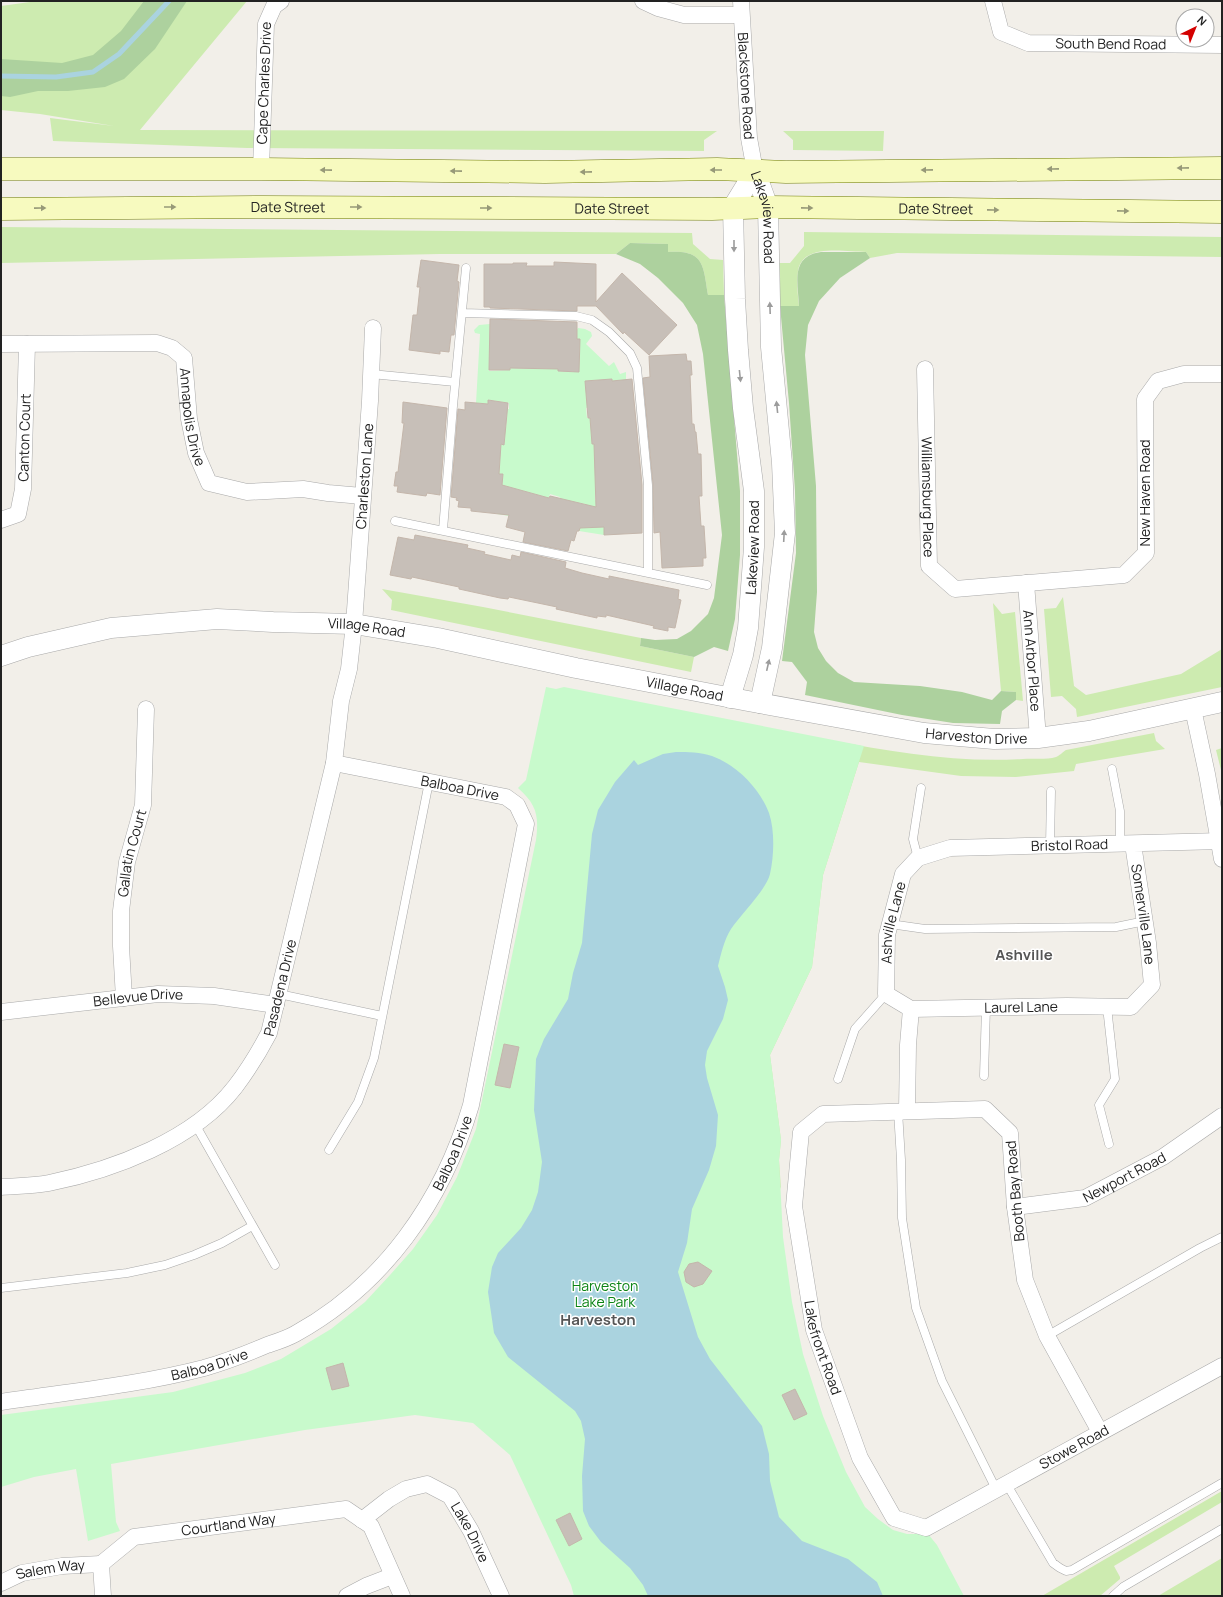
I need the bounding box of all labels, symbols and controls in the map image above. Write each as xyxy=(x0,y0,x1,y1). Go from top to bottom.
north arrow xyxy=(1175,8,1215,48)
text: N xyxy=(1194,12,1210,29)
street label: Cape Charles Drive xyxy=(252,21,275,145)
street label: Blackstone Road xyxy=(734,32,759,140)
street label: South Bend Road xyxy=(1055,33,1167,53)
one-way arrow xyxy=(1176,165,1189,171)
one-way arrow xyxy=(1046,166,1059,172)
one-way arrow xyxy=(319,167,332,173)
one-way arrow xyxy=(709,167,722,173)
one-way arrow xyxy=(920,167,933,173)
one-way arrow xyxy=(449,168,462,174)
one-way arrow xyxy=(580,168,592,175)
street label: Lakeview Road xyxy=(747,168,779,264)
street label: Date Street xyxy=(251,197,326,216)
street label: Date Street xyxy=(575,198,650,218)
street label: Date Street xyxy=(899,198,974,218)
one-way arrow xyxy=(164,204,177,210)
one-way arrow xyxy=(350,204,363,210)
one-way arrow xyxy=(34,205,47,211)
one-way arrow xyxy=(480,205,493,211)
one-way arrow xyxy=(801,205,814,211)
one-way arrow xyxy=(987,206,999,213)
one-way arrow xyxy=(1117,208,1130,214)
one-way arrow xyxy=(731,240,737,253)
one-way arrow xyxy=(767,301,773,314)
street label: Annapolis Drive xyxy=(176,367,210,469)
one-way arrow xyxy=(737,370,743,382)
street label: Canton Court xyxy=(13,393,35,482)
one-way arrow xyxy=(774,400,780,413)
street label: Charleston Lane xyxy=(351,422,377,530)
street label: Williamsburg Place xyxy=(917,436,939,558)
street label: New Haven Road xyxy=(1135,439,1154,547)
street label: Lakeview Road xyxy=(740,500,763,595)
one-way arrow xyxy=(781,530,788,542)
street label: Ann Arbor Place xyxy=(1019,609,1046,712)
street label: Village Road xyxy=(328,613,407,641)
one-way arrow xyxy=(766,659,772,671)
street label: Village Road xyxy=(644,672,725,705)
street label: Harveston Drive xyxy=(925,723,1028,748)
street label: Balboa Drive xyxy=(419,771,501,804)
street label: Gallatin Court xyxy=(113,807,150,898)
street label: Bristol Road xyxy=(1031,834,1108,855)
street label: Somerville Lane xyxy=(1127,863,1160,965)
street label: Ashville Lane xyxy=(877,879,910,964)
street label: Pasadena Drive xyxy=(259,937,300,1038)
district label: Ashville xyxy=(995,944,1053,965)
street label: Bellevue Drive xyxy=(92,984,184,1010)
street label: Laurel Lane xyxy=(984,996,1058,1017)
street label: Balboa Drive xyxy=(428,1113,476,1194)
street label: Booth Bay Road xyxy=(1001,1140,1028,1242)
street label: Newport Road xyxy=(1079,1147,1169,1207)
park label: Harveston Lake Park xyxy=(572,1276,638,1311)
street label: Lakefront Road xyxy=(800,1299,846,1397)
district label: Harveston xyxy=(560,1309,636,1330)
street label: Balboa Drive xyxy=(169,1344,251,1384)
street label: Stowe Road xyxy=(1036,1420,1112,1473)
street label: Lake Drive xyxy=(447,1498,494,1565)
street label: Courtland Way xyxy=(180,1508,277,1540)
street label: Salem Way xyxy=(12,1555,86,1584)

